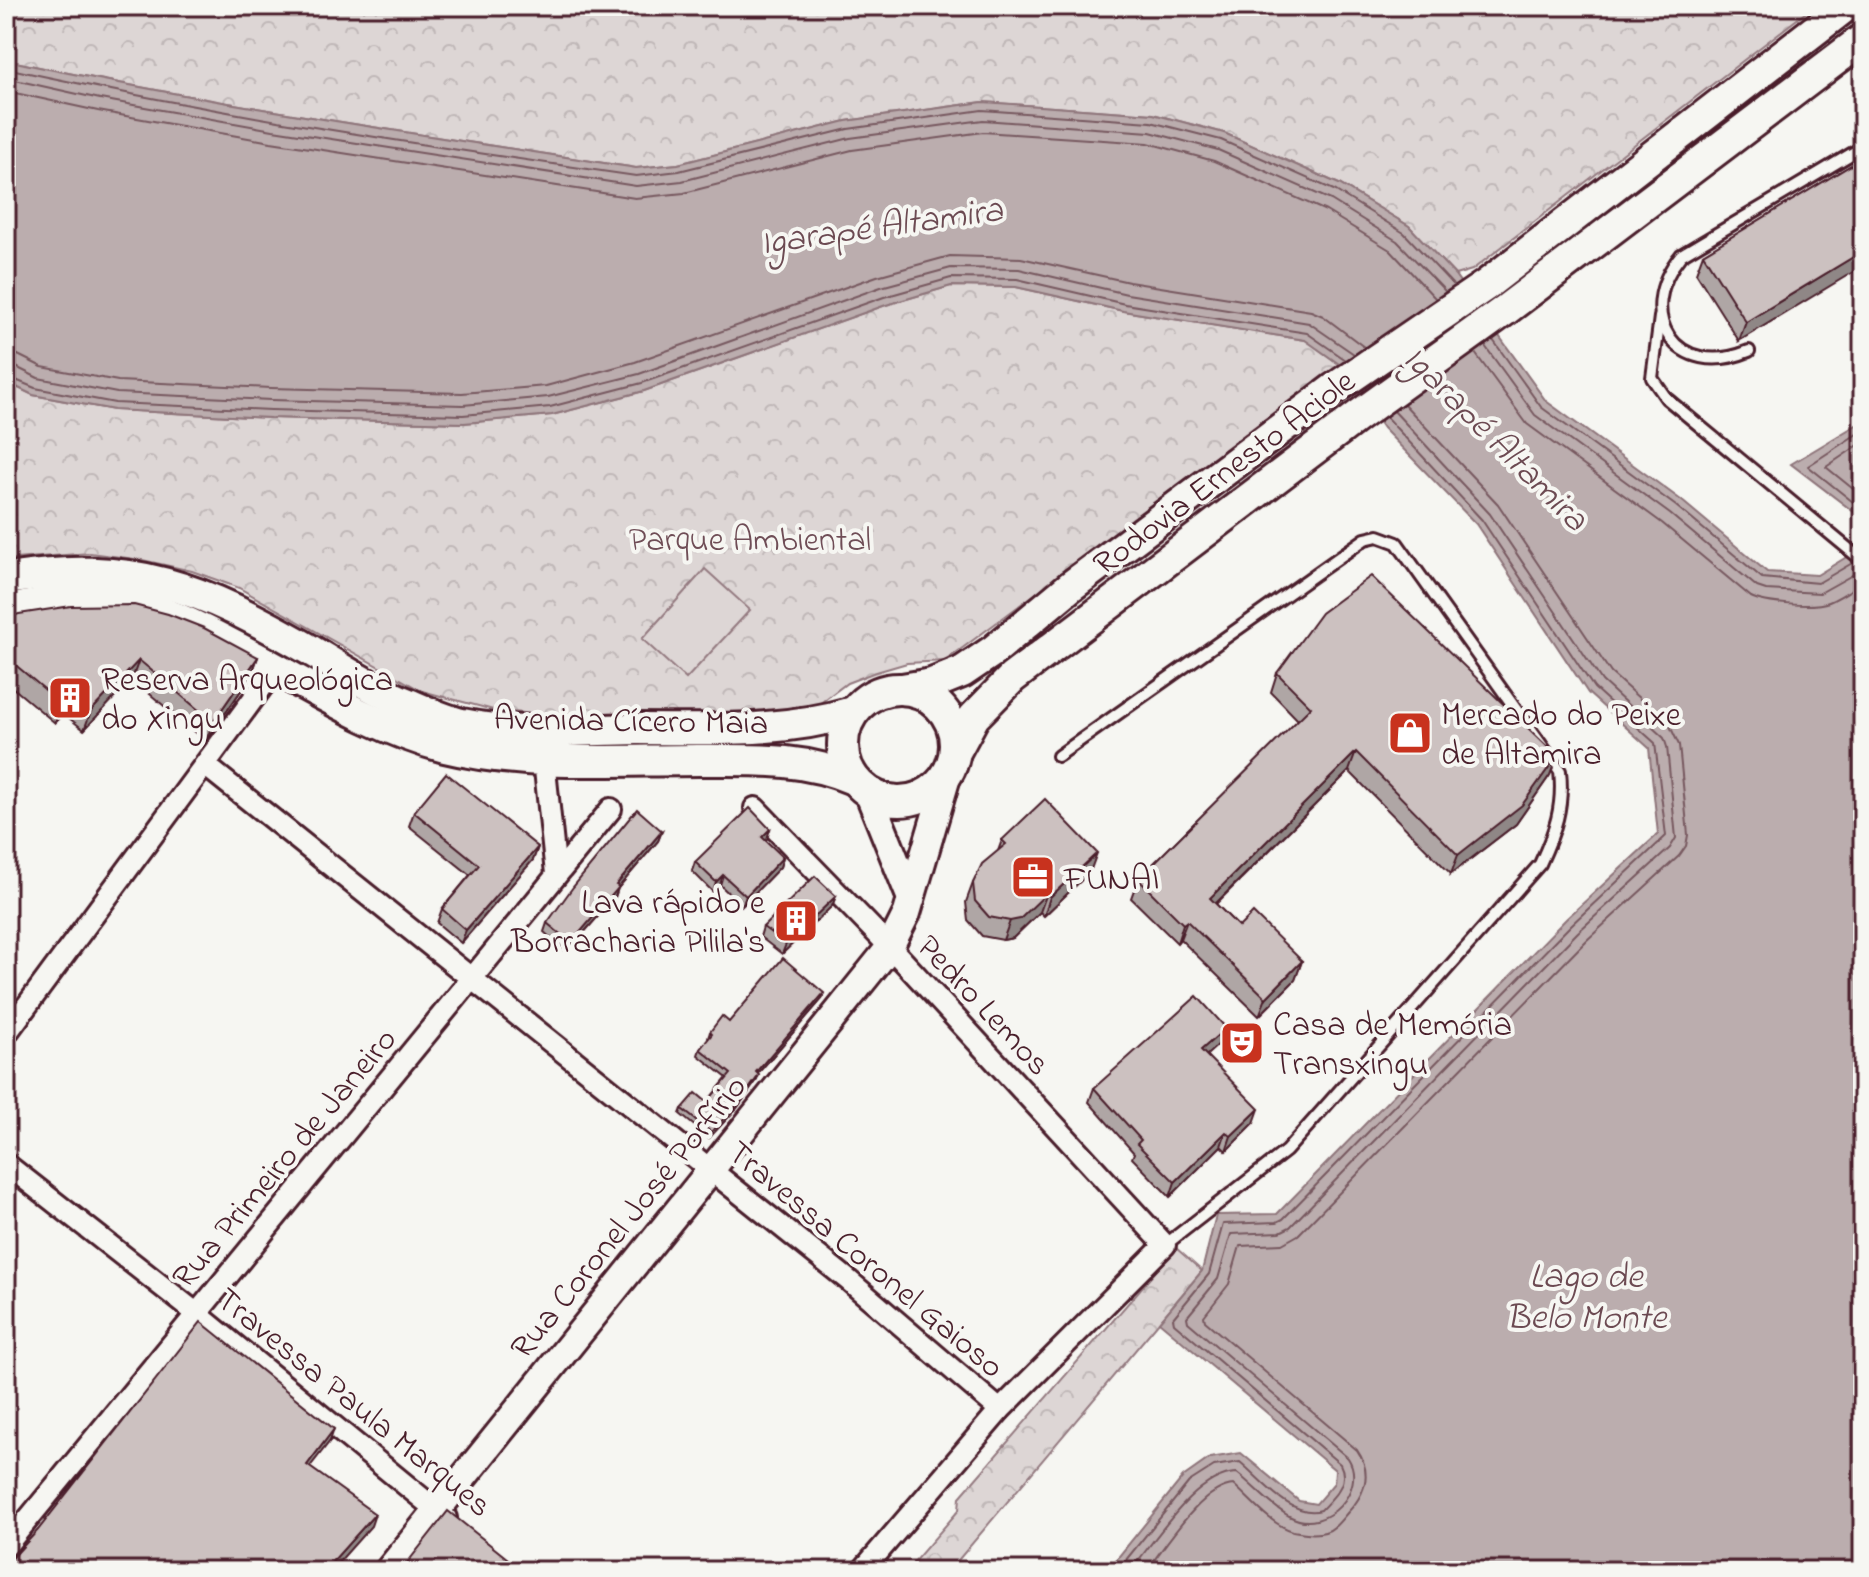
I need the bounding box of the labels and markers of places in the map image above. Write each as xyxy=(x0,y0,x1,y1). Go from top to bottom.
place label: Reserva Arqueológica do Xingu xyxy=(101,657,393,746)
building icon: Reserva Arqueológica do Xingu xyxy=(46,674,94,722)
place label: Mercado do Peixe de Altamira xyxy=(1441,692,1682,781)
shop icon: Mercado do Peixe de Altamira xyxy=(1386,709,1434,757)
office icon: FUNAI xyxy=(1009,853,1057,901)
place label: FUNAI xyxy=(1063,856,1159,906)
place label: Lava rápido e Borracharia Pilila's xyxy=(510,880,766,969)
building icon: Lava rápido e Borracharia Pilila's xyxy=(772,897,820,945)
place label: Casa de Memória Transxingu xyxy=(1273,1002,1512,1091)
theatre icon: Casa de Memória Transxingu xyxy=(1218,1019,1266,1067)

